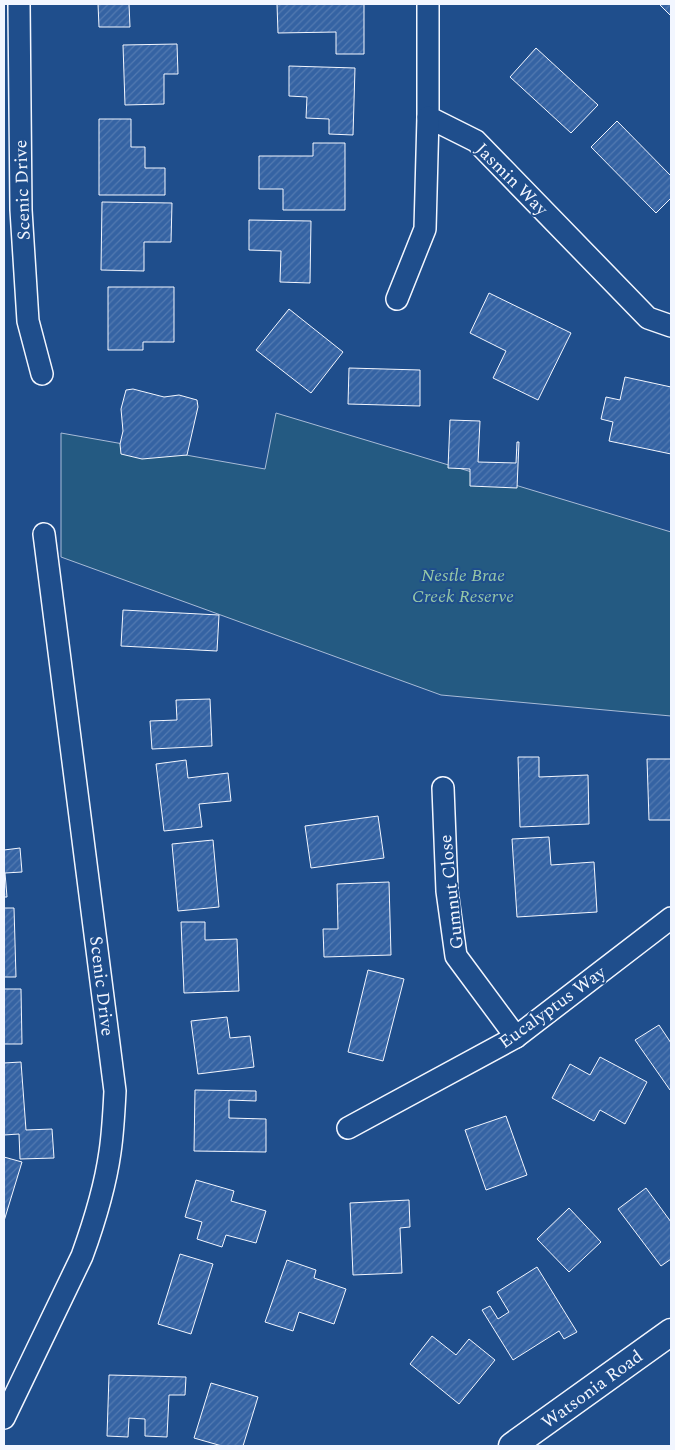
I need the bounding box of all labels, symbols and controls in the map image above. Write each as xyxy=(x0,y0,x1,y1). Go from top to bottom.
street label: Jasmin Way xyxy=(469,137,555,223)
street label: Scenic Drive xyxy=(7,139,38,241)
park label: Nestle Brae Creek Reserve xyxy=(412,562,514,610)
street label: Gumnut Close xyxy=(432,833,471,951)
street label: Scenic Drive xyxy=(82,935,121,1038)
street label: Eucalyptus Way xyxy=(493,958,613,1056)
street label: Watsonia Road xyxy=(536,1343,649,1436)

